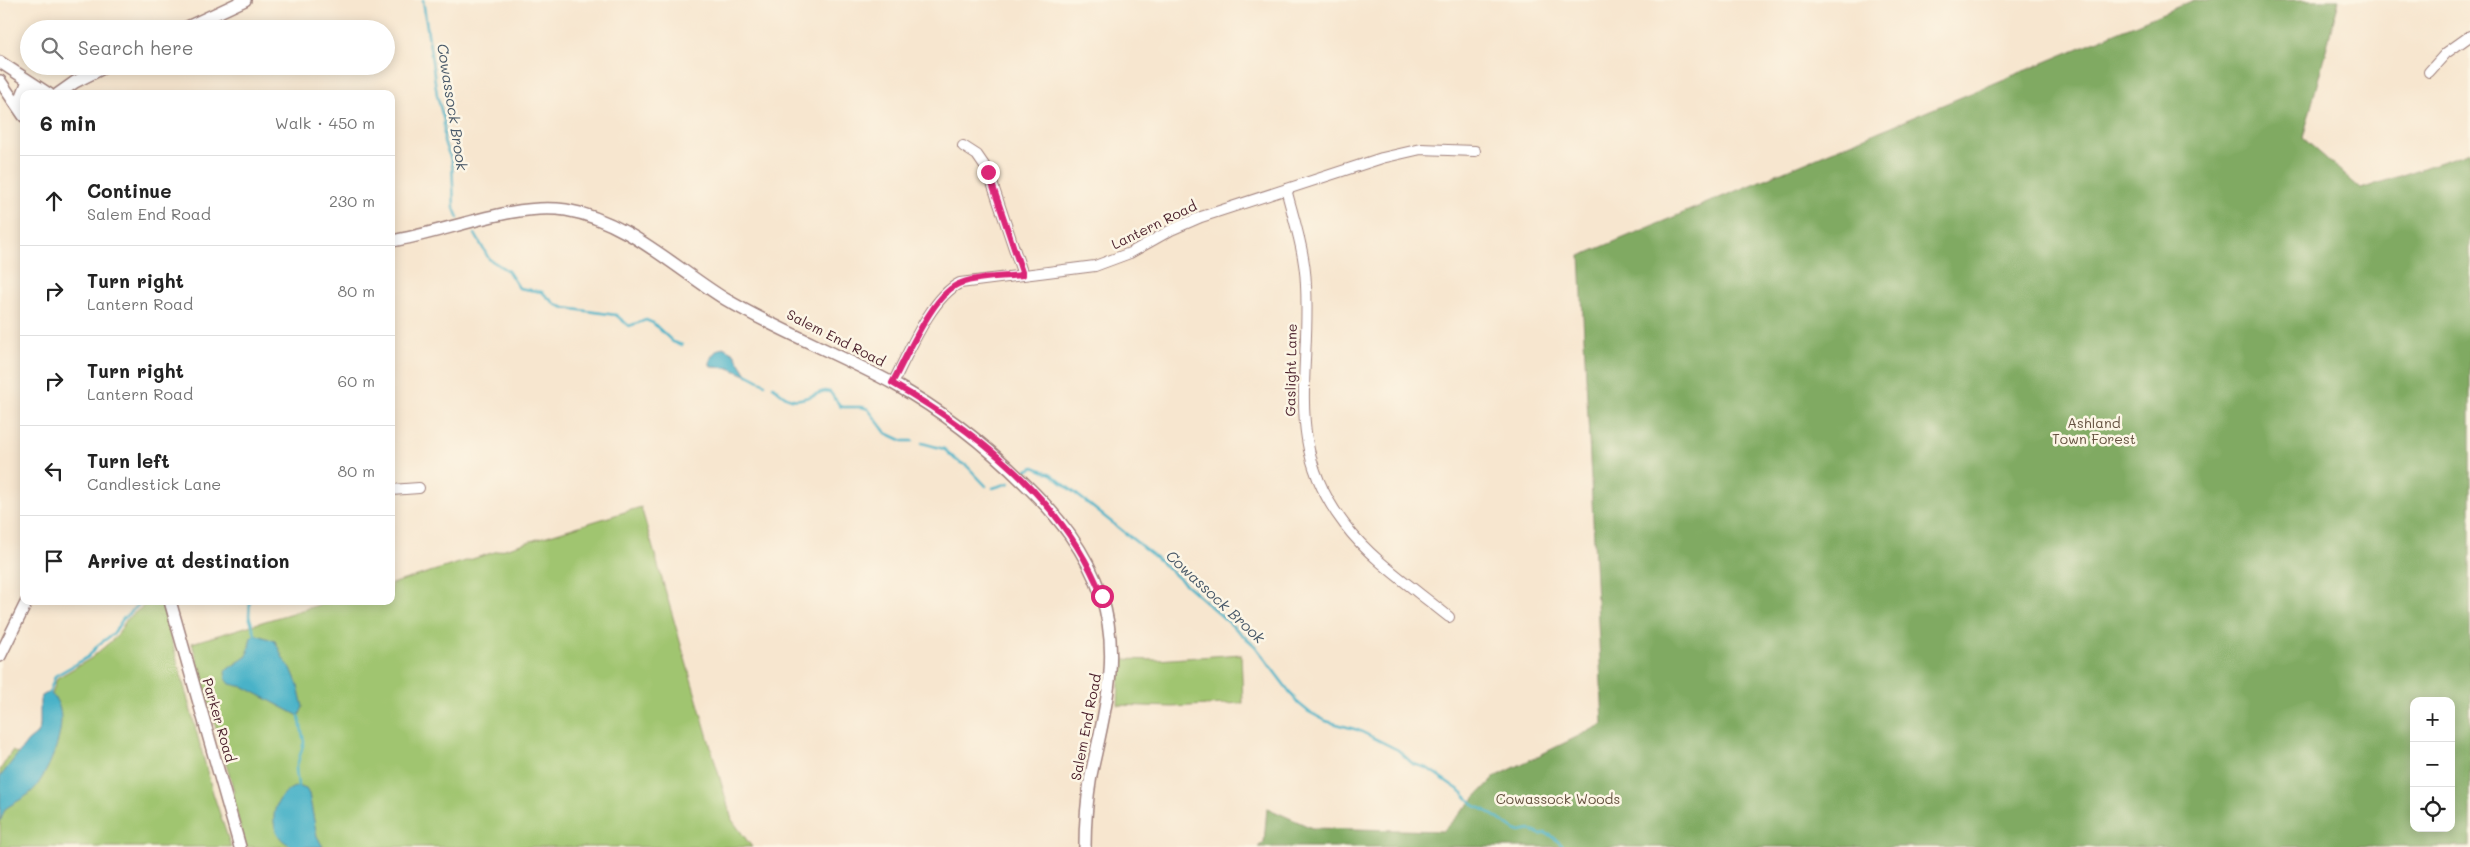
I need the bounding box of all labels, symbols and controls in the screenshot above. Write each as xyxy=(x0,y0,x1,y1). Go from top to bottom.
search box xyxy=(20,20,395,75)
icon: search xyxy=(38,34,66,62)
text: Search here xyxy=(78,35,194,60)
water label: Cowassock Brook xyxy=(433,42,473,173)
text: 6 min xyxy=(40,109,96,136)
text: Walk · 450 m xyxy=(275,112,375,133)
route end xyxy=(977,161,1000,184)
text: Continue xyxy=(87,178,172,203)
icon: ahead xyxy=(40,187,68,215)
text: 230 m xyxy=(329,190,375,211)
street label: Lantern Road xyxy=(1108,196,1200,253)
text: Salem End Road xyxy=(87,203,211,224)
text: Turn right xyxy=(87,268,184,293)
icon: right xyxy=(40,277,68,305)
text: 80 m xyxy=(338,280,375,301)
text: Lantern Road xyxy=(87,293,193,314)
street label: Salem End Road xyxy=(784,304,889,371)
street label: Gaslight Lane xyxy=(1280,323,1301,417)
text: Turn right xyxy=(87,358,184,383)
icon: right xyxy=(40,367,68,395)
text: 60 m xyxy=(338,370,375,391)
text: Lantern Road xyxy=(87,383,193,404)
park label: Ashland Town Forest xyxy=(2052,413,2136,448)
text: Turn left xyxy=(87,448,170,473)
icon: left xyxy=(40,457,68,485)
text: 80 m xyxy=(338,460,375,481)
text: Candlestick Lane xyxy=(87,473,221,494)
water label: Cowassock Brook xyxy=(1162,545,1270,648)
icon: arrive xyxy=(40,547,68,575)
text: Arrive at destination xyxy=(87,548,290,573)
route start xyxy=(1091,585,1114,608)
street label: Salem End Road xyxy=(1066,672,1105,782)
street label: Parker Road xyxy=(198,676,241,764)
map controls xyxy=(2410,697,2455,832)
button: + xyxy=(2410,697,2455,742)
button: − xyxy=(2410,742,2455,787)
button: locate xyxy=(2410,787,2455,832)
park label: Cowassock Woods xyxy=(1496,789,1620,808)

